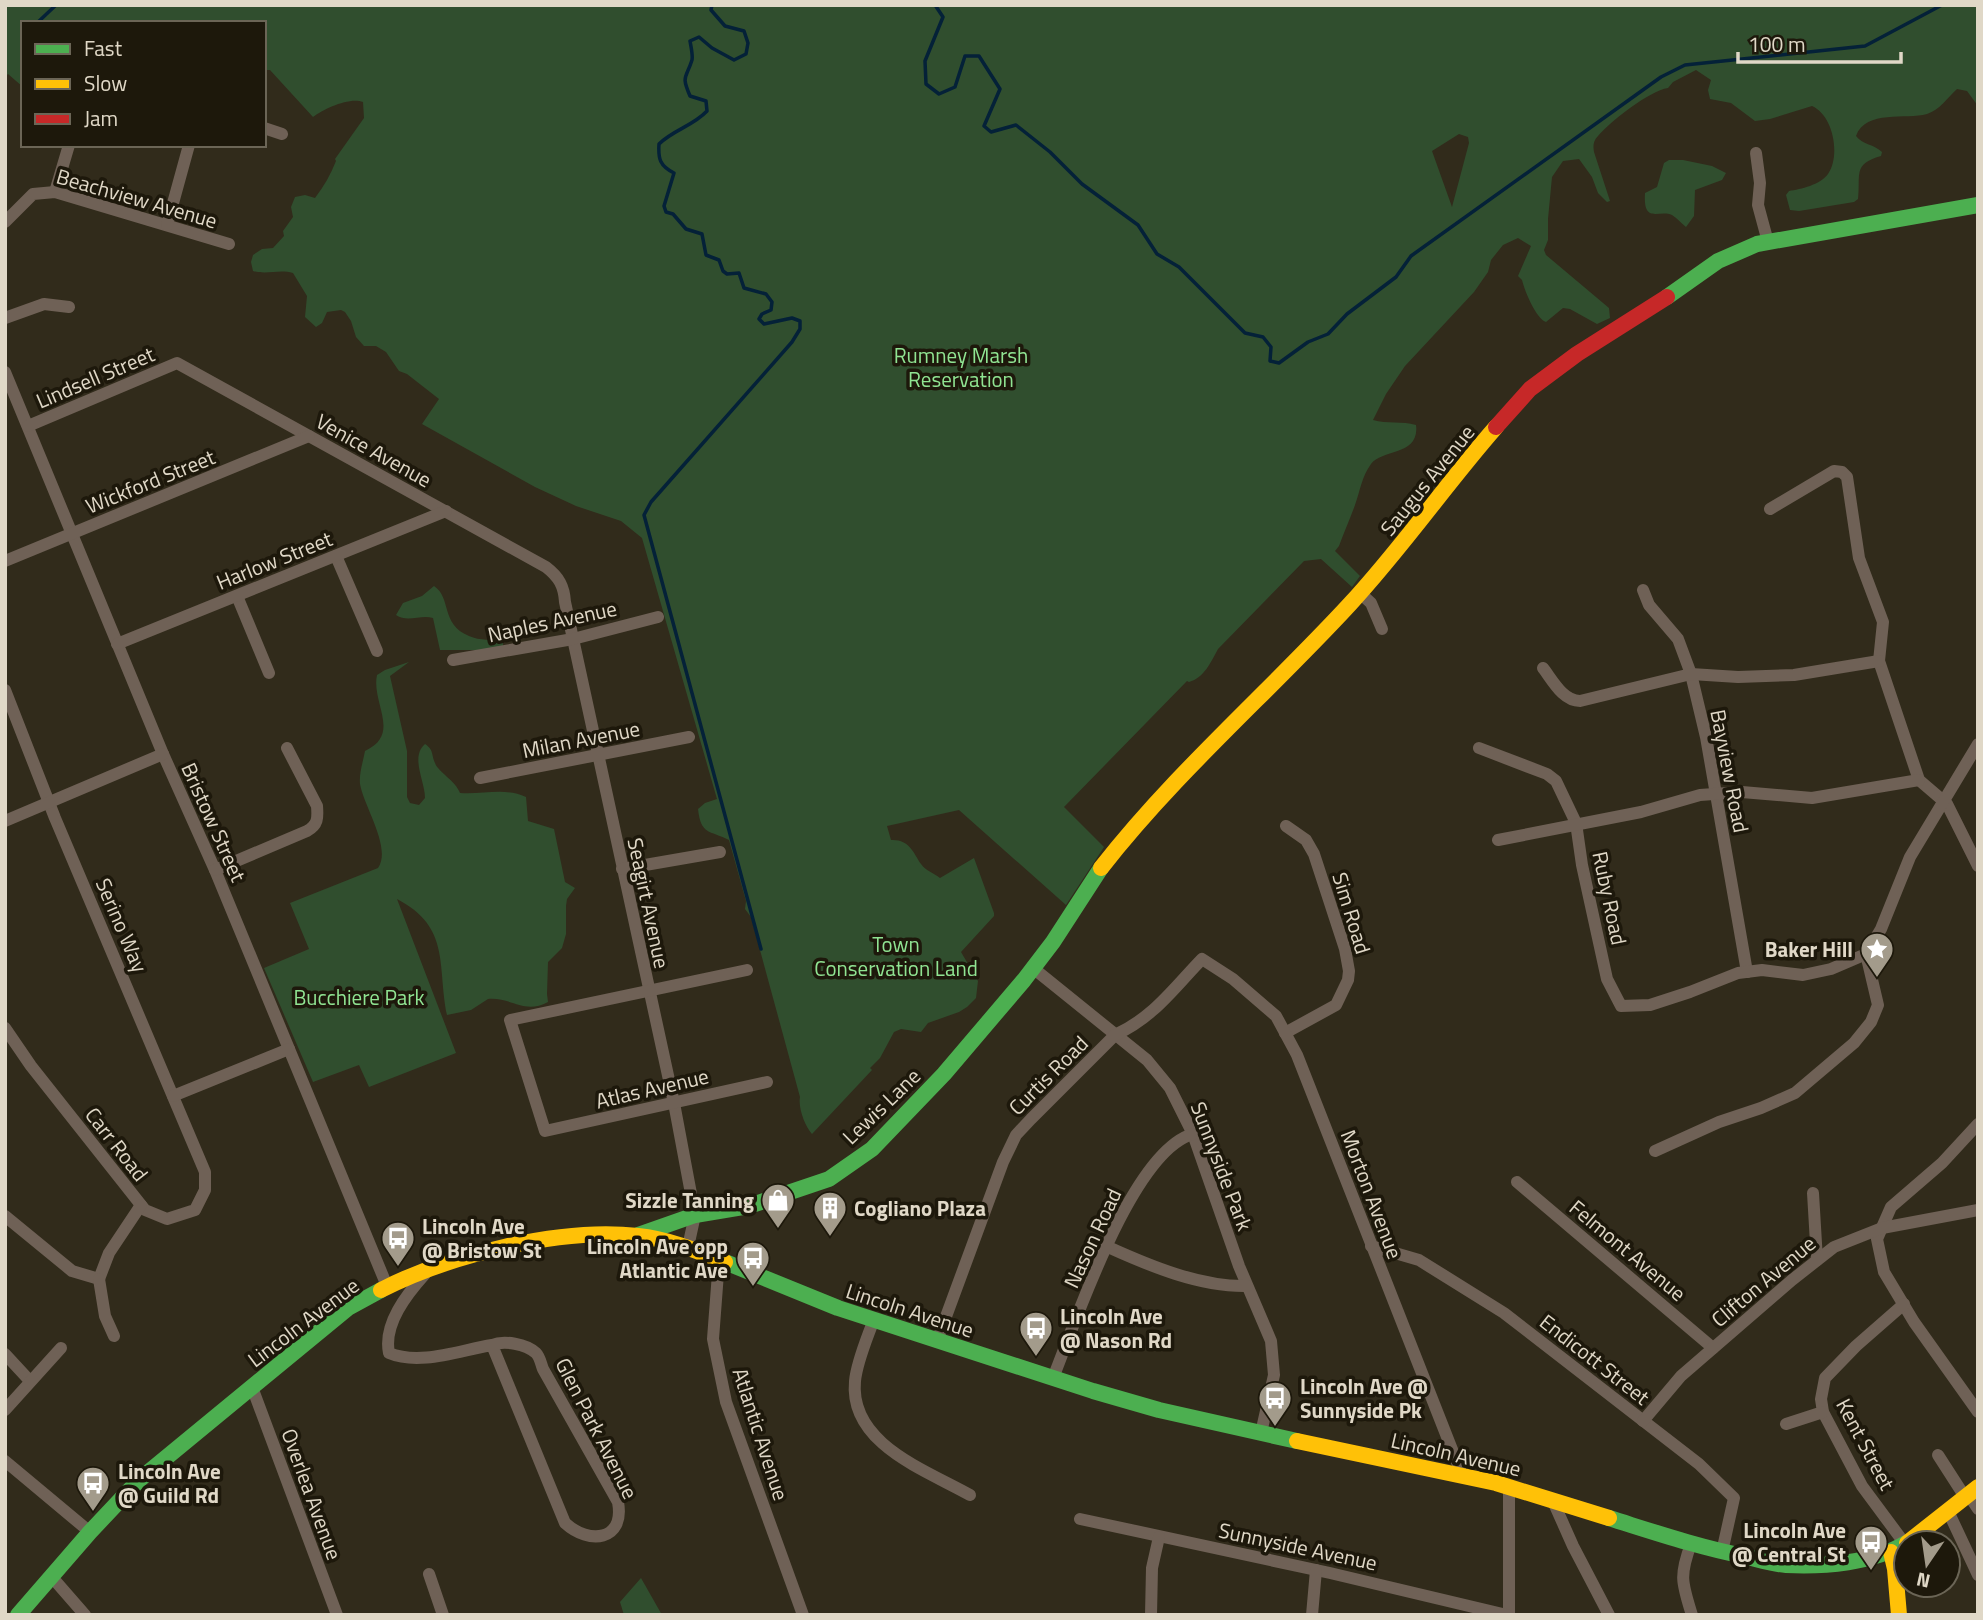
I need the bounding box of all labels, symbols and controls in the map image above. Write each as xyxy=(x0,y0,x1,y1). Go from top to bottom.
legend xyxy=(21,21,266,147)
scale bar xyxy=(1738,21,1901,65)
text: 100 m xyxy=(1748,28,1805,60)
text: Fast xyxy=(84,32,123,64)
text: Slow xyxy=(84,67,127,99)
text: Jam xyxy=(84,102,118,134)
street label: Beachview Avenue xyxy=(53,160,221,236)
street label: Lindsell Street xyxy=(31,337,160,416)
park label: Rumney Marsh Reservation xyxy=(894,339,1028,395)
street label: Venice Avenue xyxy=(310,405,438,495)
street label: Saugus Avenue xyxy=(1372,417,1482,543)
street label: Wickford Street xyxy=(80,440,220,522)
street label: Harlow Street xyxy=(211,522,337,598)
street label: Naples Avenue xyxy=(484,592,620,650)
street label: Bayview Road xyxy=(1702,707,1758,835)
street label: Milan Avenue xyxy=(519,712,643,766)
street label: Bristow Street xyxy=(173,757,255,887)
street label: Seagirt Avenue xyxy=(620,835,678,971)
street label: Ruby Road xyxy=(1584,848,1636,948)
street label: Sim Road xyxy=(1324,868,1380,958)
street label: Serino Way xyxy=(88,873,156,977)
park label: Town Conservation Land xyxy=(814,928,978,984)
place icon: Baker Hill xyxy=(1858,930,1896,979)
place label: Baker Hill xyxy=(1765,933,1853,965)
park label: Bucchiere Park xyxy=(293,981,425,1013)
street label: Curtis Road xyxy=(1001,1028,1095,1122)
street label: Atlas Avenue xyxy=(592,1059,712,1117)
street label: Lewis Lane xyxy=(835,1060,927,1152)
street label: Sunnyside Park xyxy=(1183,1097,1261,1235)
street label: Carr Road xyxy=(78,1100,156,1188)
street label: Morton Avenue xyxy=(1333,1125,1411,1263)
shop icon: Sizzle Tanning xyxy=(759,1181,797,1230)
street label: Nason Road xyxy=(1055,1183,1129,1293)
place label: Sizzle Tanning xyxy=(625,1184,754,1216)
building icon: Cogliano Plaza xyxy=(811,1189,849,1238)
place label: Cogliano Plaza xyxy=(854,1192,986,1224)
street label: Felmont Avenue xyxy=(1563,1192,1693,1308)
place label: Lincoln Ave @ Bristow St xyxy=(422,1210,542,1266)
bus stop icon: Lincoln Ave @ Bristow St xyxy=(379,1219,417,1268)
street label: Clifton Avenue xyxy=(1704,1228,1822,1334)
place label: Lincoln Ave opp Atlantic Ave xyxy=(587,1230,728,1286)
bus stop icon: Lincoln Ave opp Atlantic Ave xyxy=(734,1239,772,1288)
street label: Lincoln Avenue xyxy=(240,1269,366,1375)
street label: Lincoln Avenue xyxy=(842,1274,978,1346)
place label: Lincoln Ave @ Nason Rd xyxy=(1060,1300,1172,1356)
street label: Endicott Street xyxy=(1533,1306,1657,1413)
bus stop icon: Lincoln Ave @ Nason Rd xyxy=(1017,1309,1055,1358)
street label: Glen Park Avenue xyxy=(548,1352,646,1504)
street label: Atlantic Avenue xyxy=(725,1364,797,1504)
place label: Lincoln Ave @ Sunnyside Pk xyxy=(1300,1370,1428,1426)
bus stop icon: Lincoln Ave @ Sunnyside Pk xyxy=(1256,1379,1294,1428)
street label: Kent Street xyxy=(1828,1393,1904,1496)
street label: Overlea Avenue xyxy=(273,1424,351,1564)
street label: Lincoln Avenue xyxy=(1388,1424,1524,1484)
place label: Lincoln Ave @ Guild Rd xyxy=(118,1455,221,1511)
bus stop icon: Lincoln Ave @ Guild Rd xyxy=(74,1464,112,1513)
street label: Sunnyside Avenue xyxy=(1216,1514,1380,1578)
place label: Lincoln Ave @ Central St xyxy=(1732,1514,1846,1570)
bus stop icon: Lincoln Ave @ Central St xyxy=(1852,1523,1890,1572)
north arrow xyxy=(1892,1529,1962,1599)
text: N xyxy=(1913,1565,1933,1597)

